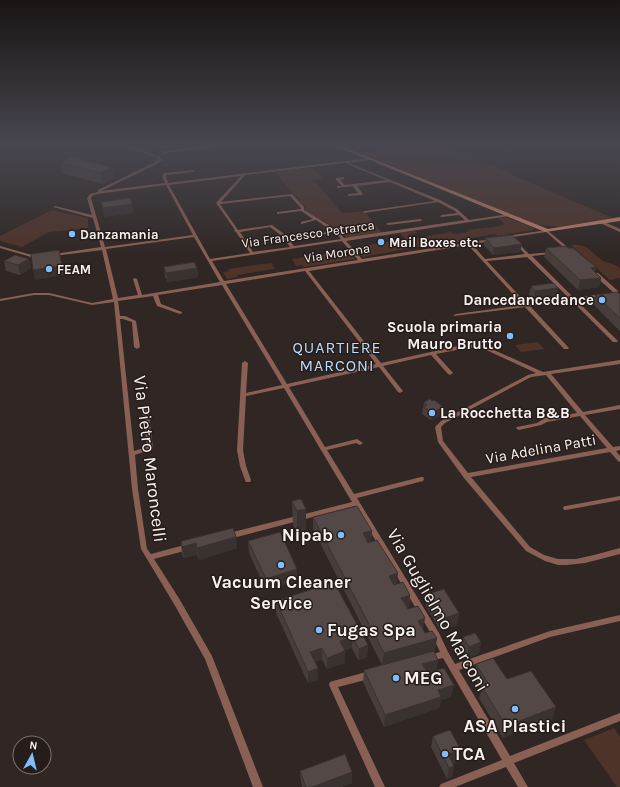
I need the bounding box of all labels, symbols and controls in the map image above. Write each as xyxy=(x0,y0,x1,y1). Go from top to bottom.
street label: Via Francesco Petrarca xyxy=(240,217,376,251)
place label: Danzamania xyxy=(80,227,159,242)
marker: Danzamania xyxy=(67,229,77,239)
place label: Mail Boxes etc. xyxy=(389,235,481,250)
marker: Mail Boxes etc. xyxy=(376,237,386,247)
street label: Via Morona xyxy=(303,240,371,266)
place label: FEAM xyxy=(57,262,91,277)
marker: FEAM xyxy=(44,264,54,274)
place label: Dancedancedance xyxy=(463,291,594,309)
marker: Dancedancedance xyxy=(597,295,607,305)
place label: Scuola primaria Mauro Brutto xyxy=(387,318,502,353)
marker: Scuola primaria Mauro Brutto xyxy=(505,331,515,341)
district label: QUARTIERE MARCONI xyxy=(292,338,382,375)
street label: Via Pietro Maroncelli xyxy=(129,374,171,544)
place label: La Rocchetta B&B xyxy=(440,404,570,422)
marker: La Rocchetta B&B xyxy=(427,408,437,418)
street label: Via Adelina Patti xyxy=(484,430,598,468)
place label: Nipab xyxy=(282,524,333,546)
street label: Via Guglielmo Marconi xyxy=(382,524,494,696)
marker: Nipab xyxy=(336,530,346,540)
marker: Vacuum Cleaner Service xyxy=(276,560,286,570)
place label: Vacuum Cleaner Service xyxy=(211,571,351,614)
place label: Fugas Spa xyxy=(327,619,416,641)
marker: Fugas Spa xyxy=(314,625,324,635)
place label: MEG xyxy=(404,667,442,689)
marker: MEG xyxy=(391,673,401,683)
marker: ASA Plastici xyxy=(510,704,520,714)
place label: ASA Plastici xyxy=(464,715,566,737)
north arrow xyxy=(12,735,52,775)
text: N xyxy=(29,739,38,753)
place label: TCA xyxy=(453,743,485,765)
marker: TCA xyxy=(440,749,450,759)

